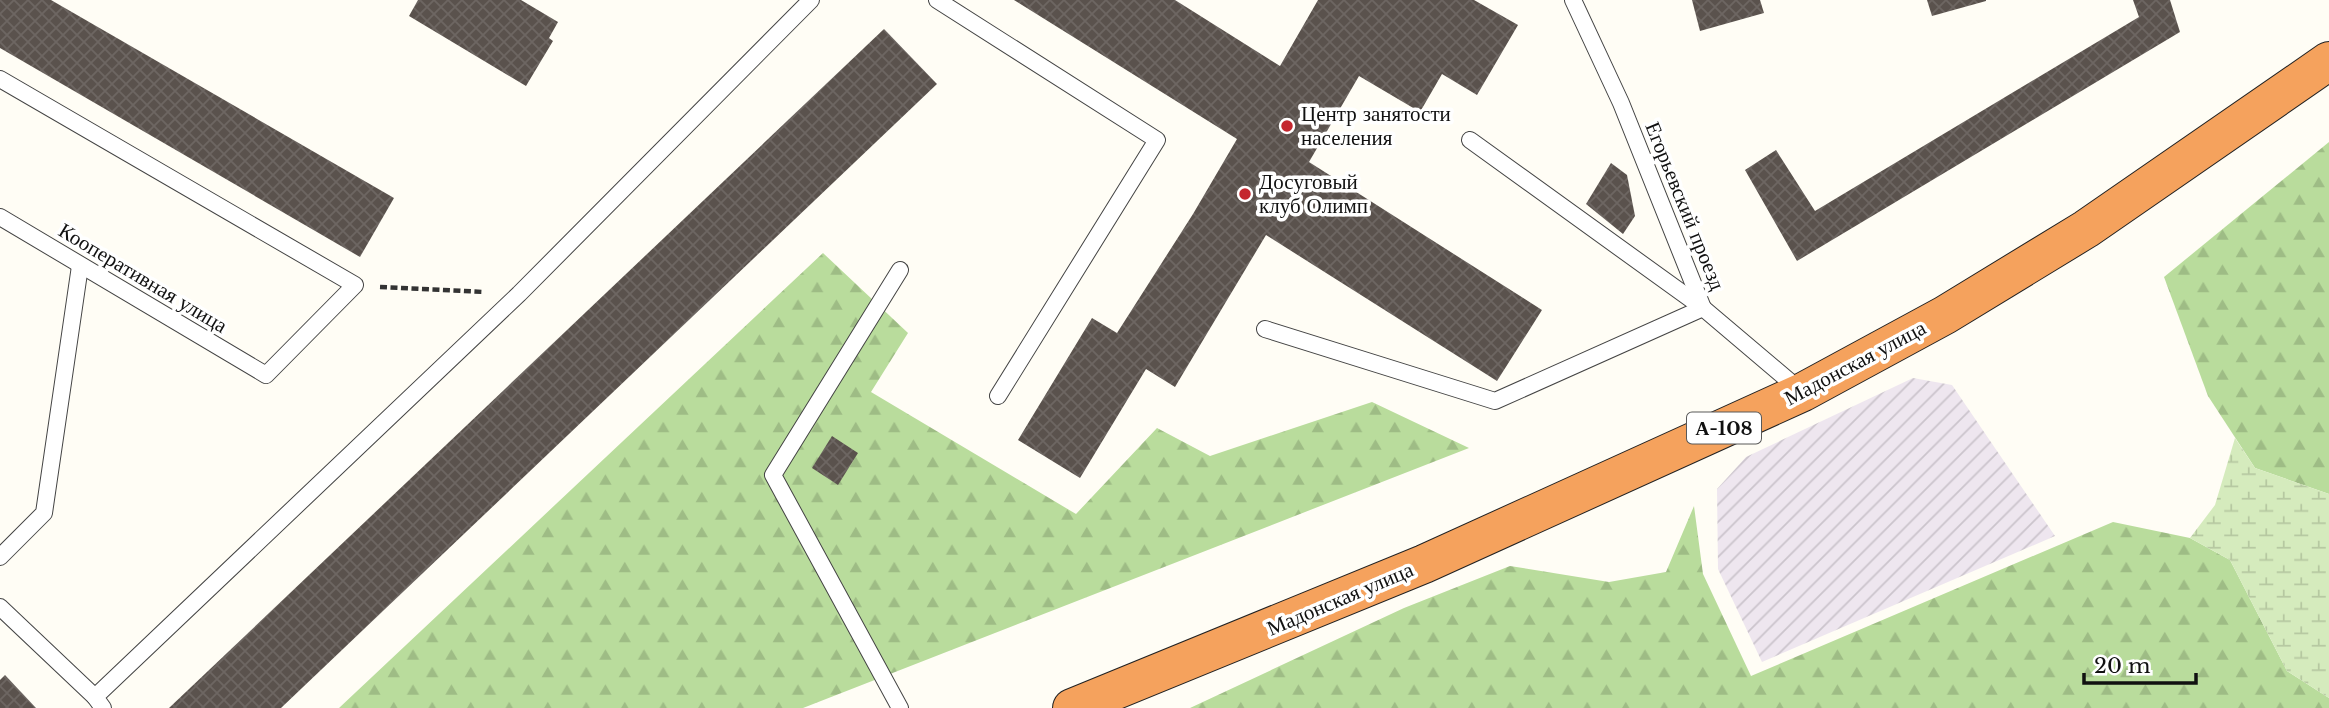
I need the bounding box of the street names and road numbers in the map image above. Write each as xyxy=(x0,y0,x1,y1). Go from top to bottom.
street label: Егорьевский проезд xyxy=(1639,118,1731,294)
street label: Кооперативная улица xyxy=(54,217,233,339)
street label: Мадонская улица xyxy=(1780,314,1931,411)
road number: А-108 xyxy=(1687,412,1761,444)
street label: Мадонская улица xyxy=(1263,556,1418,642)

